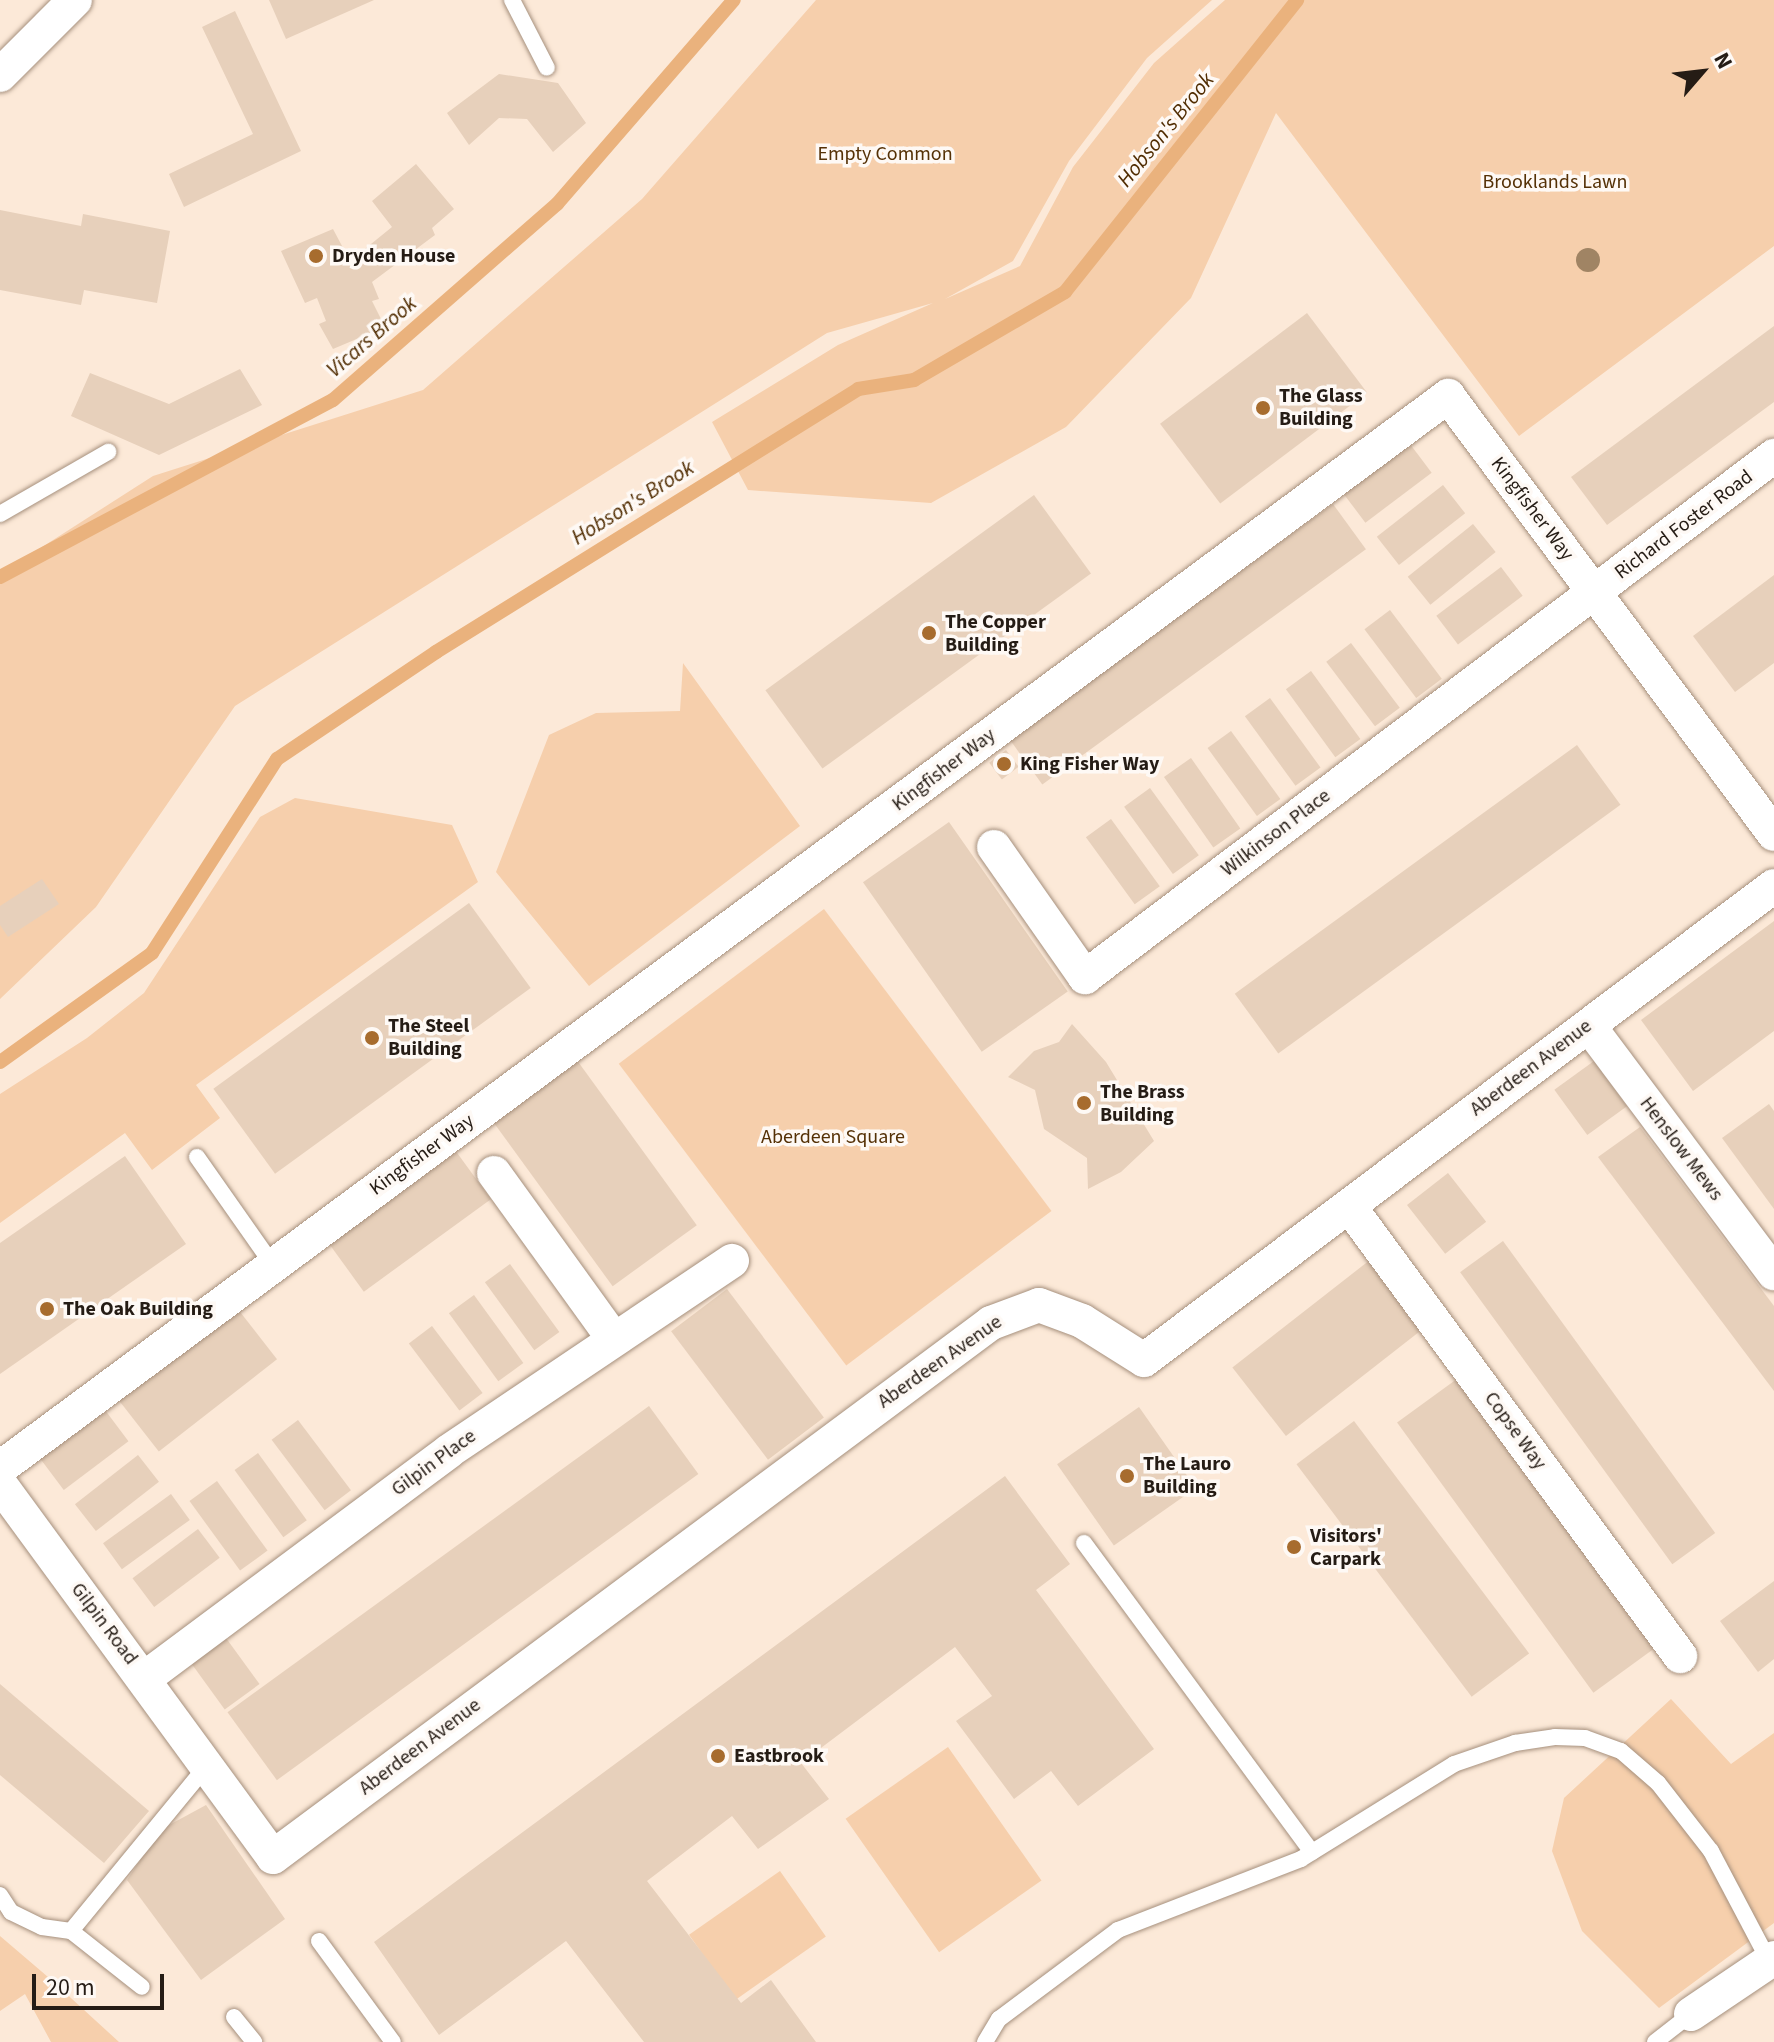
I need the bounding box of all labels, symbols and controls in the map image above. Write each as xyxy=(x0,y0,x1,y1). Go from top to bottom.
north arrow xyxy=(1662,32,1742,112)
text: N xyxy=(1706,47,1741,75)
water label: Hobson's Brook xyxy=(1112,67,1220,193)
park label: Empty Common xyxy=(817,142,953,166)
park label: Brooklands Lawn xyxy=(1483,170,1627,194)
place label: Dryden House xyxy=(332,244,455,268)
marker: Dryden House xyxy=(307,247,325,265)
water label: Vicars Brook xyxy=(322,291,422,383)
place label: The Glass Building xyxy=(1279,384,1363,431)
marker: The Glass Building xyxy=(1254,399,1272,417)
street label: Kingfisher Way xyxy=(1485,453,1579,565)
water label: Hobson's Brook xyxy=(567,455,699,551)
street label: Richard Foster Road xyxy=(1610,465,1758,585)
place label: The Copper Building xyxy=(945,610,1046,657)
marker: The Copper Building xyxy=(920,624,938,642)
street label: Kingfisher Way xyxy=(888,723,1000,817)
place label: King Fisher Way xyxy=(1020,752,1160,776)
marker: King Fisher Way xyxy=(995,755,1013,773)
street label: Wilkinson Place xyxy=(1217,784,1335,882)
place label: The Steel Building xyxy=(388,1014,469,1061)
street label: Aberdeen Avenue xyxy=(1465,1014,1597,1122)
marker: The Steel Building xyxy=(363,1029,381,1047)
place label: The Brass Building xyxy=(1100,1080,1185,1127)
street label: Henslow Mews xyxy=(1634,1092,1728,1206)
marker: The Brass Building xyxy=(1075,1094,1093,1112)
street label: Kingfisher Way xyxy=(365,1109,479,1201)
park label: Aberdeen Square xyxy=(761,1125,905,1149)
place label: The Oak Building xyxy=(63,1297,213,1321)
marker: The Oak Building xyxy=(38,1300,56,1318)
street label: Aberdeen Avenue xyxy=(873,1310,1007,1414)
street label: Copse Way xyxy=(1479,1387,1551,1475)
street label: Gilpin Place xyxy=(387,1424,481,1502)
place label: The Lauro Building xyxy=(1143,1452,1231,1499)
marker: The Lauro Building xyxy=(1118,1467,1136,1485)
place label: Visitors' Carpark xyxy=(1310,1524,1382,1571)
marker: Visitors' Carpark xyxy=(1285,1538,1303,1556)
street label: Gilpin Road xyxy=(65,1578,143,1670)
street label: Aberdeen Avenue xyxy=(354,1693,486,1801)
place label: Eastbrook xyxy=(734,1744,824,1768)
marker: Eastbrook xyxy=(709,1747,727,1765)
scale bar xyxy=(36,1958,168,2008)
text: 20 m xyxy=(46,1970,95,2005)

